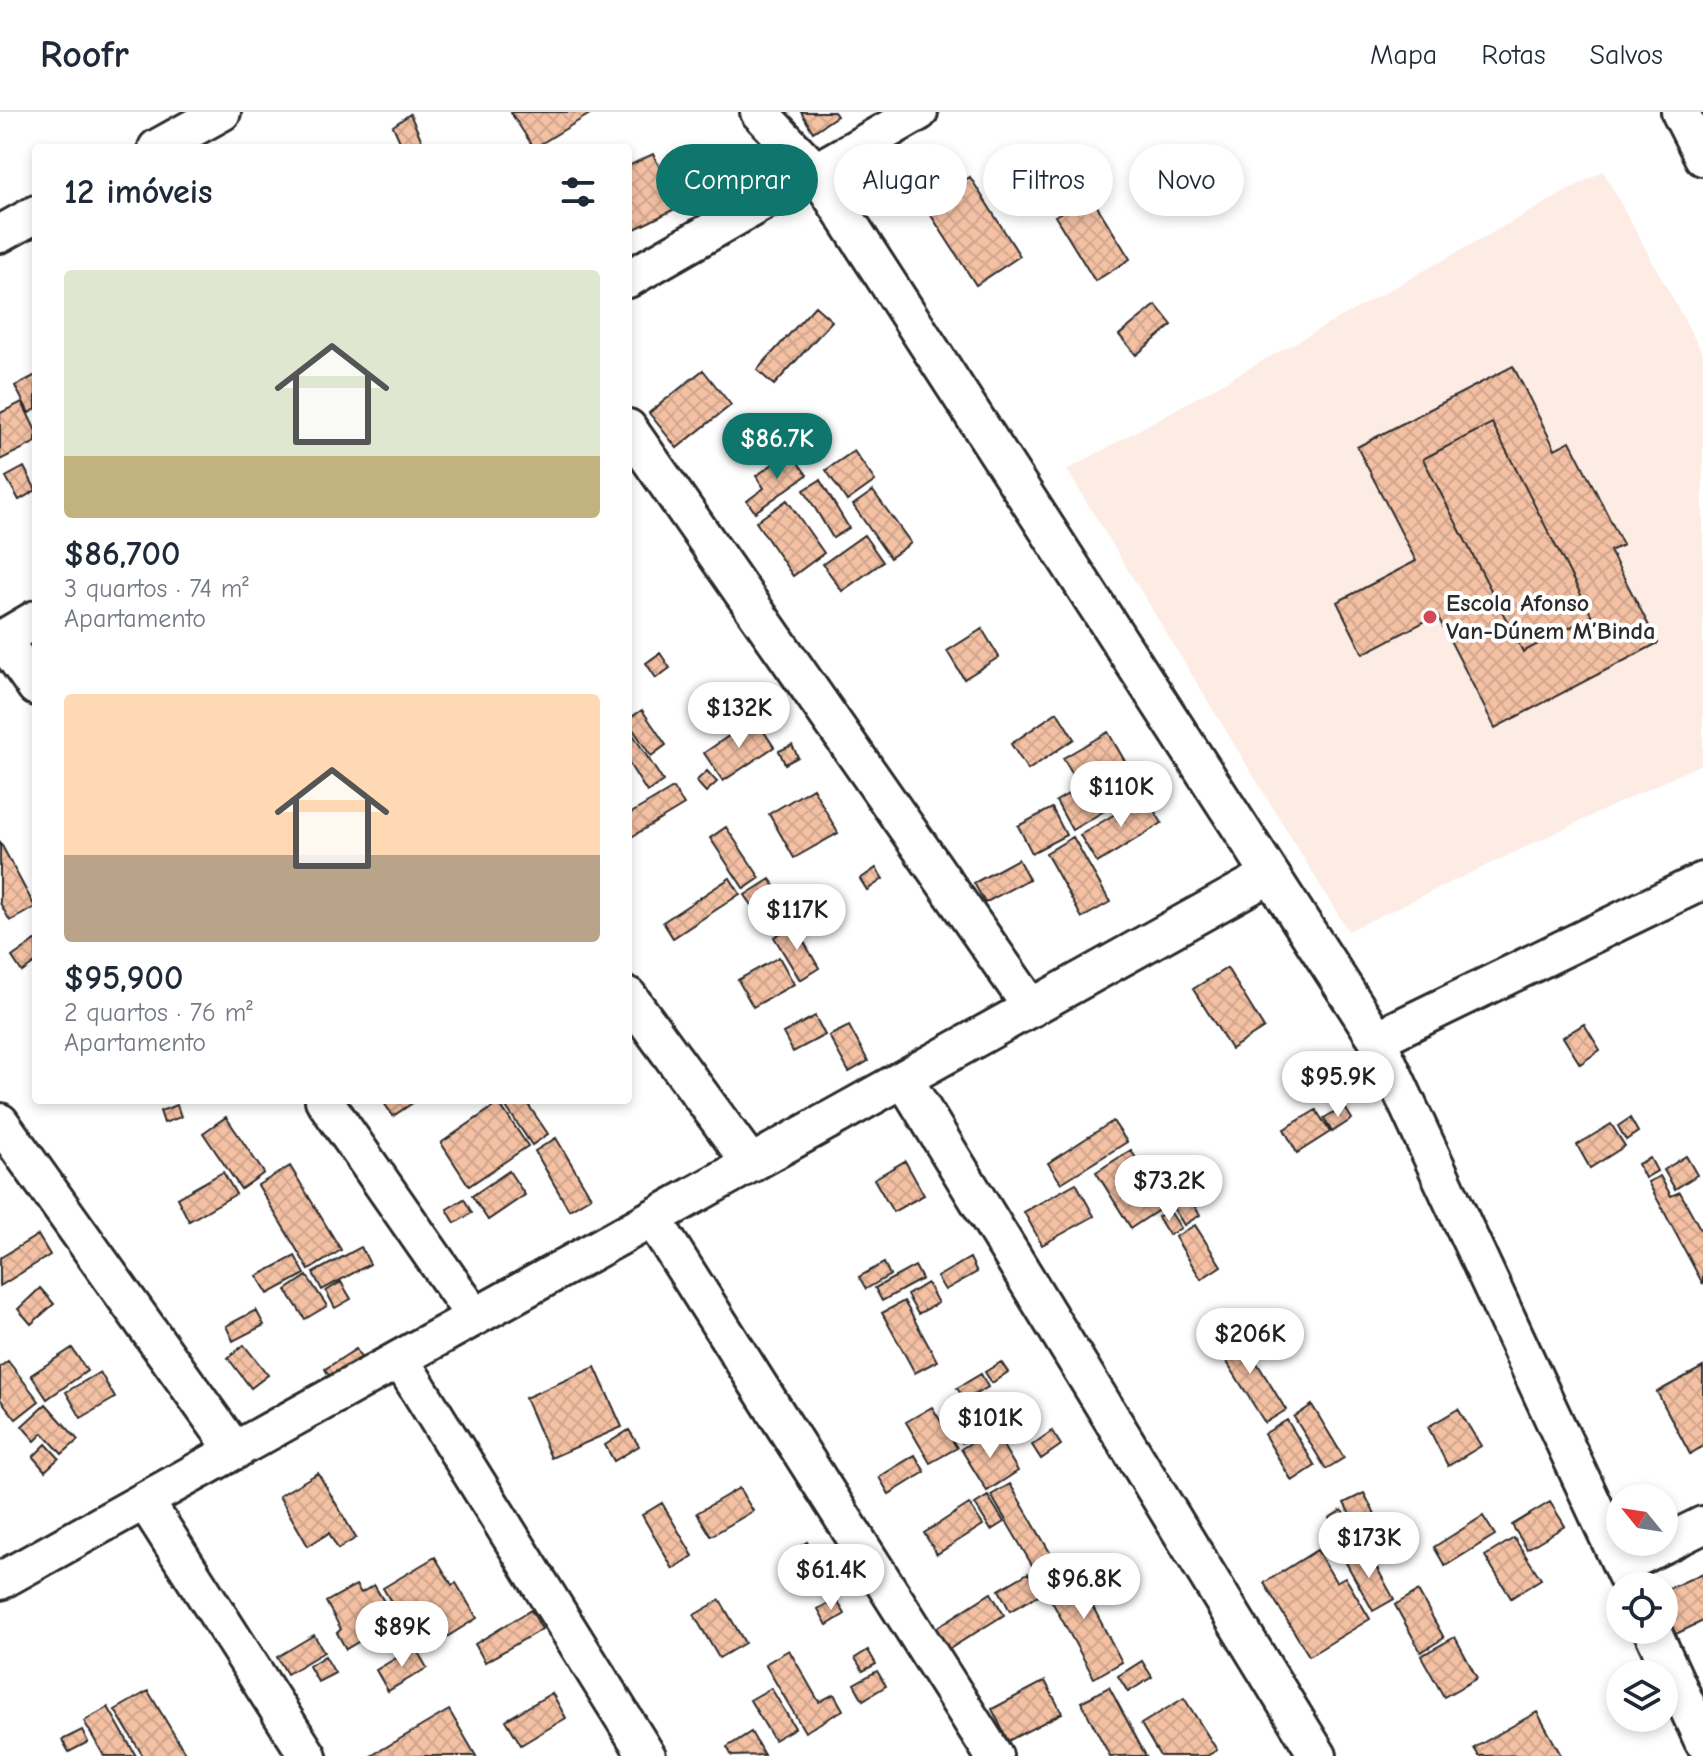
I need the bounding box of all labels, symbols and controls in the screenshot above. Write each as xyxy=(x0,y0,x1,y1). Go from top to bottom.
text: Roofr xyxy=(40,33,129,77)
text: Mapa xyxy=(1370,39,1437,71)
text: Rotas xyxy=(1481,39,1546,71)
text: Salvos xyxy=(1590,39,1663,71)
chip: Comprar xyxy=(656,144,818,216)
chip: Alugar xyxy=(834,144,967,216)
chip: Filtros xyxy=(983,144,1113,216)
chip: Novo xyxy=(1129,144,1244,216)
icon: filters xyxy=(556,170,600,214)
text: 12 imóveis xyxy=(64,172,212,212)
icon: home xyxy=(260,322,404,466)
pin: $86.7K xyxy=(712,413,842,481)
text: $86.7K xyxy=(740,424,814,454)
text: $86,700 xyxy=(64,534,180,574)
text: 3 quartos · 74 m² xyxy=(64,574,249,604)
place label: Escola Afonso Van-Dúnem M’Binda xyxy=(1446,589,1655,645)
text: Apartamento xyxy=(64,604,206,634)
marker: Escola Afonso Van-Dúnem M’Binda xyxy=(1421,608,1439,626)
pin: $132K xyxy=(683,682,795,750)
text: $132K xyxy=(706,693,772,723)
icon: home xyxy=(260,746,404,890)
pin: $110K xyxy=(1065,761,1177,829)
text: $110K xyxy=(1088,772,1154,802)
pin: $117K xyxy=(741,884,853,952)
text: $117K xyxy=(766,895,828,925)
text: $95,900 xyxy=(64,958,183,998)
text: 2 quartos · 76 m² xyxy=(64,998,253,1028)
text: Apartamento xyxy=(64,1028,206,1058)
pin: $95.9K xyxy=(1273,1051,1403,1119)
text: $95.9K xyxy=(1300,1062,1376,1092)
pin: $73.2K xyxy=(1104,1155,1234,1223)
text: $73.2K xyxy=(1133,1166,1205,1196)
pin: $206K xyxy=(1194,1308,1306,1376)
text: $206K xyxy=(1214,1319,1286,1349)
pin: $101K xyxy=(934,1392,1046,1460)
text: $101K xyxy=(957,1403,1023,1433)
north arrow xyxy=(1606,1484,1678,1556)
map controls xyxy=(1606,1484,1678,1732)
pin: $173K xyxy=(1313,1512,1425,1580)
text: $173K xyxy=(1336,1523,1402,1553)
pin: $61.4K xyxy=(766,1544,896,1612)
pin: $96.8K xyxy=(1019,1553,1149,1621)
text: $61.4K xyxy=(795,1555,867,1585)
text: $96.8K xyxy=(1046,1564,1122,1594)
button: locate xyxy=(1606,1572,1678,1644)
pin: $89K xyxy=(355,1601,449,1669)
text: $89K xyxy=(373,1612,431,1642)
button: layers xyxy=(1606,1660,1678,1732)

